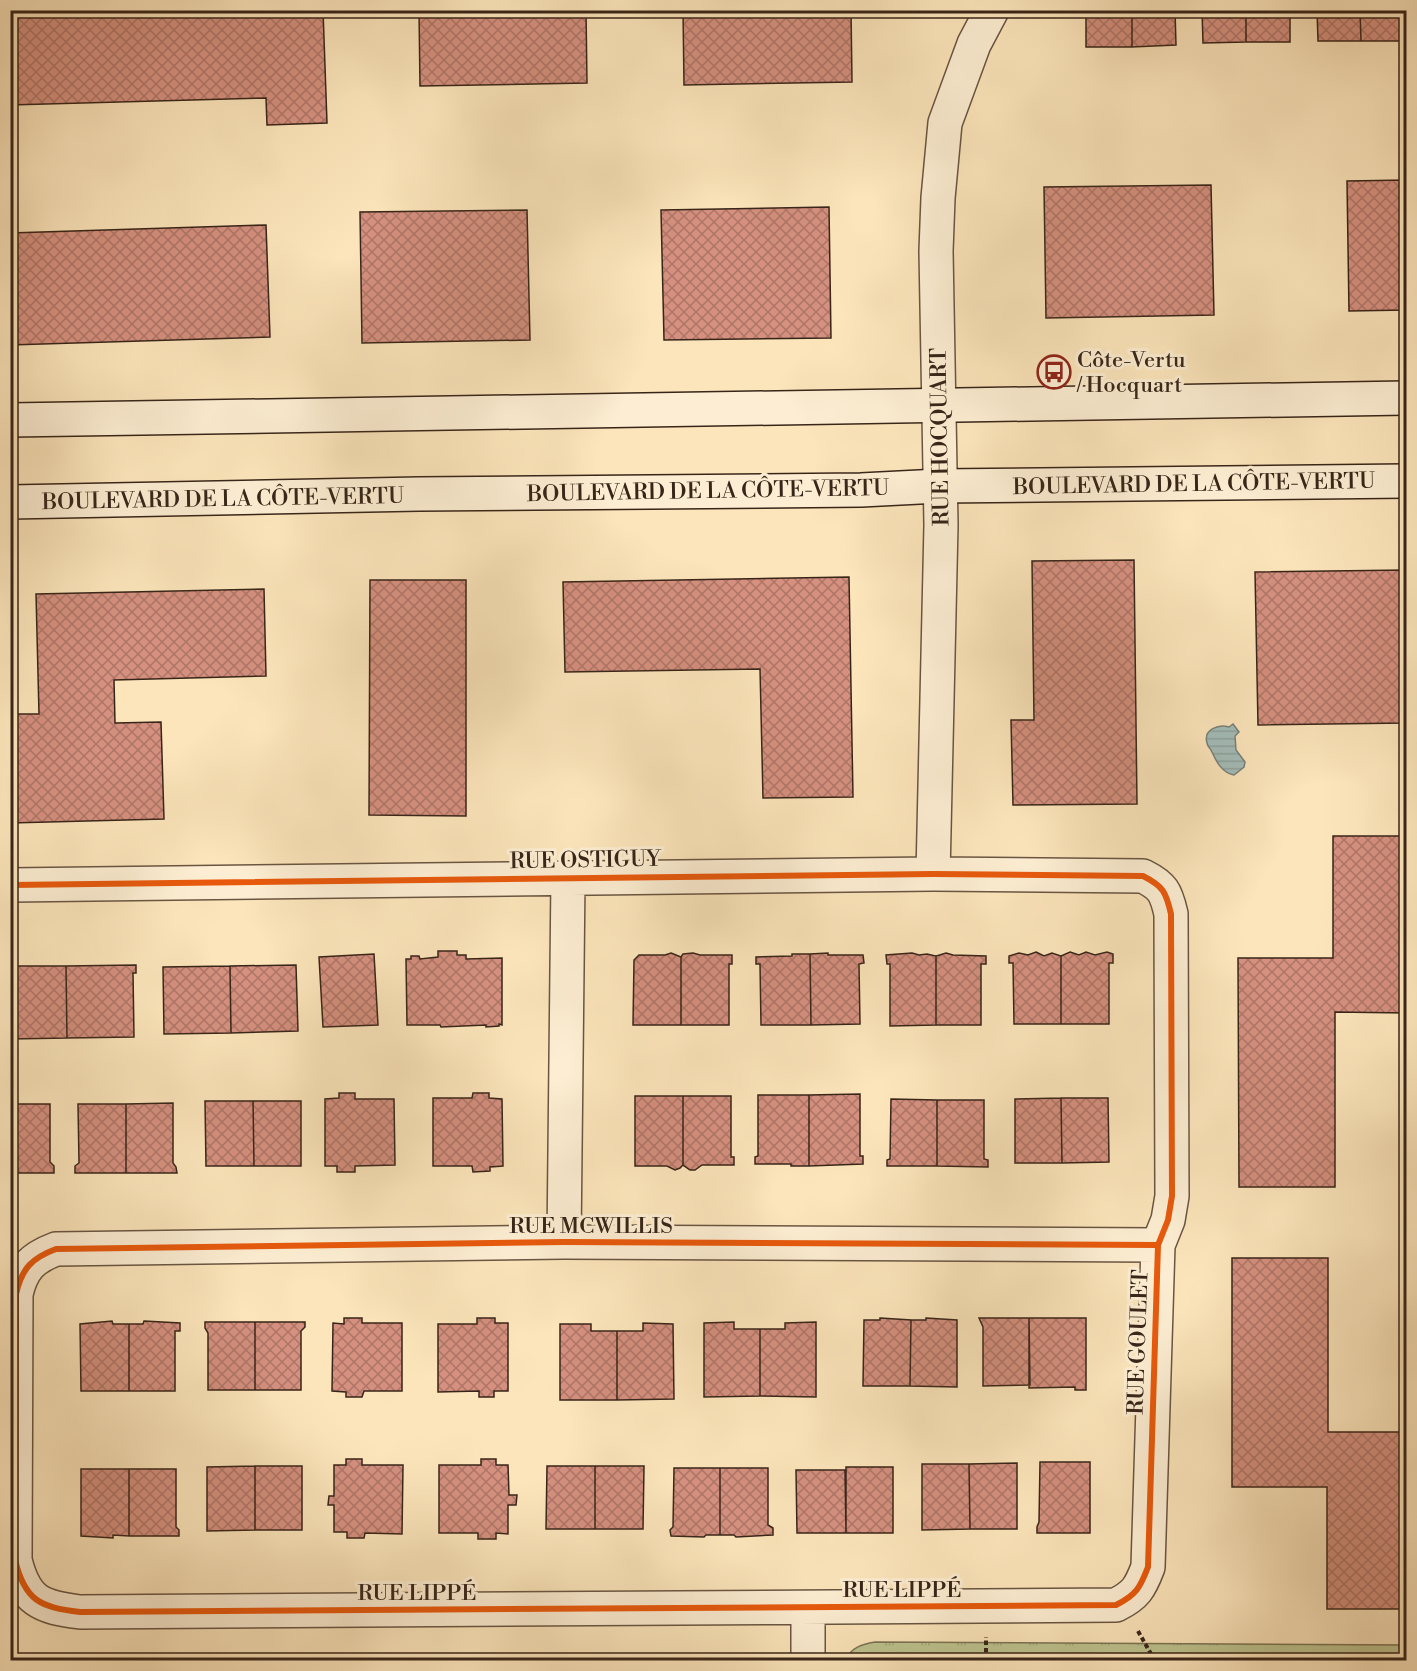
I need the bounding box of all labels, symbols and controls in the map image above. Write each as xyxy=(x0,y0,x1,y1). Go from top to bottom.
place label: Côte-Vertu / Hocquart xyxy=(1076,347,1186,399)
street label: RUE HOCQUART xyxy=(925,348,956,526)
bus stop icon: Côte-Vertu / Hocquart xyxy=(1036,354,1072,390)
street label: BOULEVARD DE LA CÔTE-VERTU xyxy=(1012,466,1376,501)
street label: BOULEVARD DE LA CÔTE-VERTU xyxy=(526,473,890,508)
street label: BOULEVARD DE LA CÔTE-VERTU xyxy=(41,481,405,516)
street label: RUE OSTIGUY xyxy=(509,846,662,875)
street label: RUE MCWILLIS xyxy=(509,1213,673,1240)
street label: RUE GOULET xyxy=(1122,1269,1155,1415)
street label: RUE LIPPÉ xyxy=(843,1576,961,1604)
street label: RUE LIPPÉ xyxy=(358,1579,476,1607)

